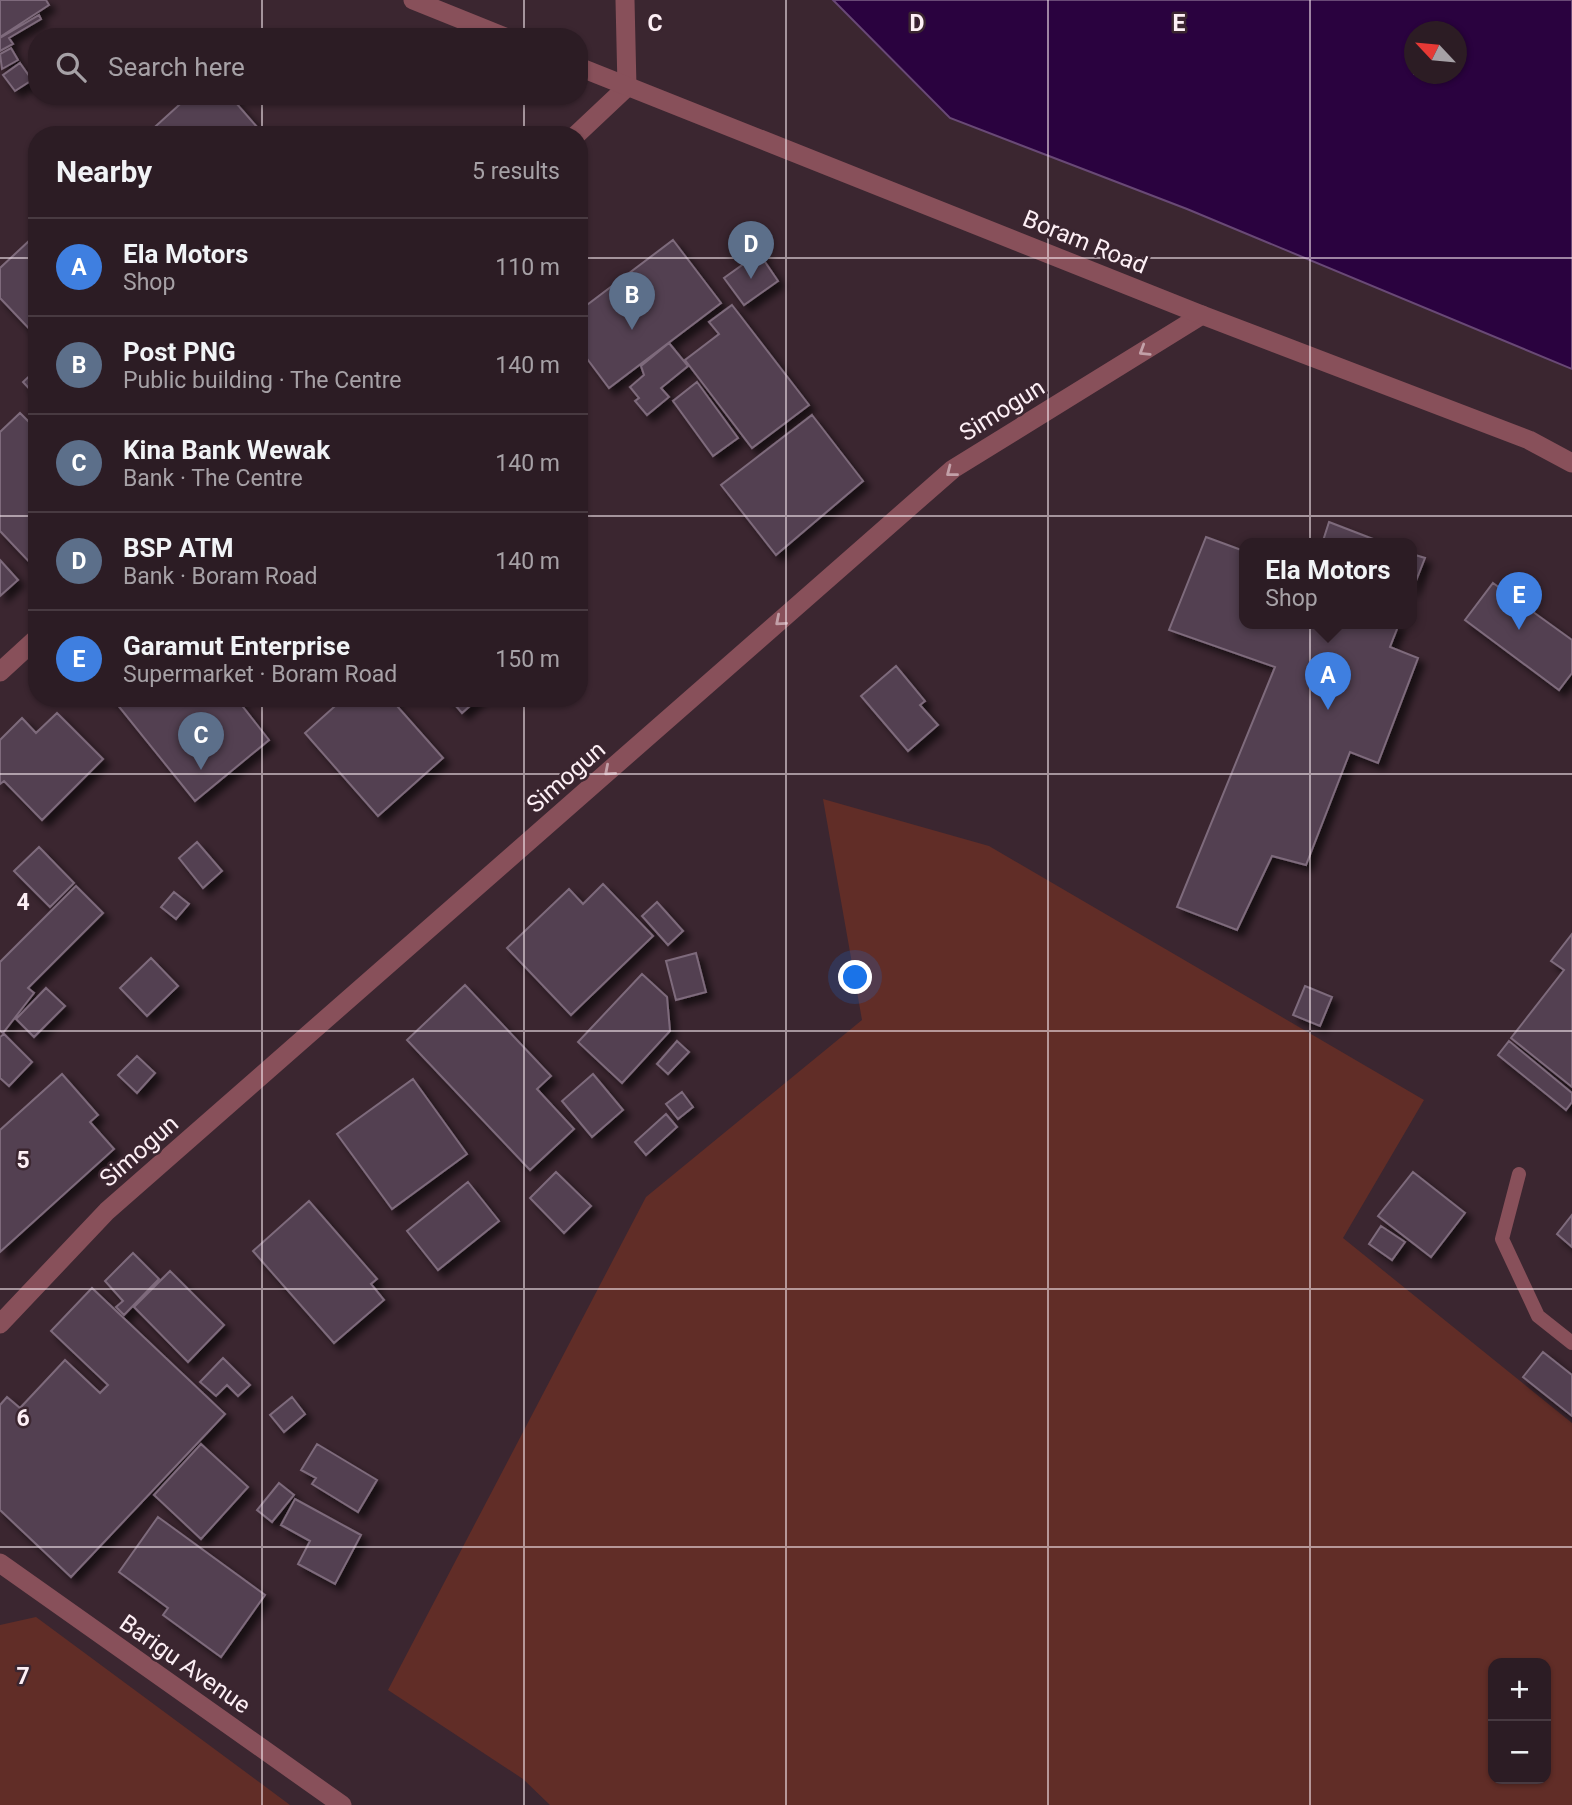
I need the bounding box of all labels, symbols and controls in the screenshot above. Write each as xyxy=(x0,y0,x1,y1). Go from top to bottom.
text: C xyxy=(647,10,663,37)
text: D xyxy=(910,10,924,37)
text: E xyxy=(1173,10,1186,37)
north arrow xyxy=(1404,21,1467,84)
search box xyxy=(28,28,588,105)
icon: search xyxy=(52,48,90,86)
text: Search here xyxy=(108,52,245,82)
text: Nearby xyxy=(56,154,152,189)
text: 5 results xyxy=(472,158,560,185)
street label: Boram Road xyxy=(1019,204,1151,280)
pin: D xyxy=(728,221,774,279)
text: Ela Motors xyxy=(123,239,248,269)
text: A xyxy=(71,254,87,281)
text: 110 m xyxy=(495,254,560,281)
text: Shop xyxy=(123,269,175,296)
pin: B xyxy=(609,272,655,330)
text: Post PNG xyxy=(123,337,236,367)
one-way arrow xyxy=(1139,343,1152,356)
text: B xyxy=(72,352,86,379)
text: 140 m xyxy=(495,352,560,379)
text: Public building · The Centre xyxy=(123,367,401,394)
street label: Simogun xyxy=(954,373,1050,447)
text: Kina Bank Wewak xyxy=(123,435,330,465)
text: C xyxy=(71,450,87,477)
text: 140 m xyxy=(495,450,560,477)
one-way arrow xyxy=(947,463,959,476)
text: Bank · The Centre xyxy=(123,465,303,492)
text: BSP ATM xyxy=(123,533,234,563)
popup xyxy=(1239,538,1417,629)
text: D xyxy=(72,548,86,575)
text: 140 m xyxy=(495,548,560,575)
text: Ela Motors xyxy=(1265,555,1391,585)
text: Bank · Boram Road xyxy=(123,563,318,590)
pin: E xyxy=(1496,572,1542,630)
text: Shop xyxy=(1265,585,1318,612)
one-way arrow xyxy=(775,613,788,625)
text: Garamut Enterprise xyxy=(123,631,350,661)
text: E xyxy=(73,646,85,673)
text: 150 m xyxy=(495,646,560,673)
pin: A xyxy=(1305,652,1351,710)
text: Supermarket · Boram Road xyxy=(123,661,397,688)
pin: C xyxy=(178,712,224,770)
street label: Simogun xyxy=(521,735,611,819)
one-way arrow xyxy=(604,763,617,775)
text: 4 xyxy=(16,889,30,916)
your location xyxy=(838,960,872,994)
street label: Simogun xyxy=(94,1109,184,1193)
text: 5 xyxy=(16,1147,30,1174)
text: 6 xyxy=(16,1405,30,1432)
street label: Barigu Avenue xyxy=(114,1609,256,1719)
map controls xyxy=(1488,1658,1551,1784)
button: + xyxy=(1488,1658,1551,1721)
text: 7 xyxy=(16,1663,30,1690)
button: − xyxy=(1488,1721,1551,1784)

